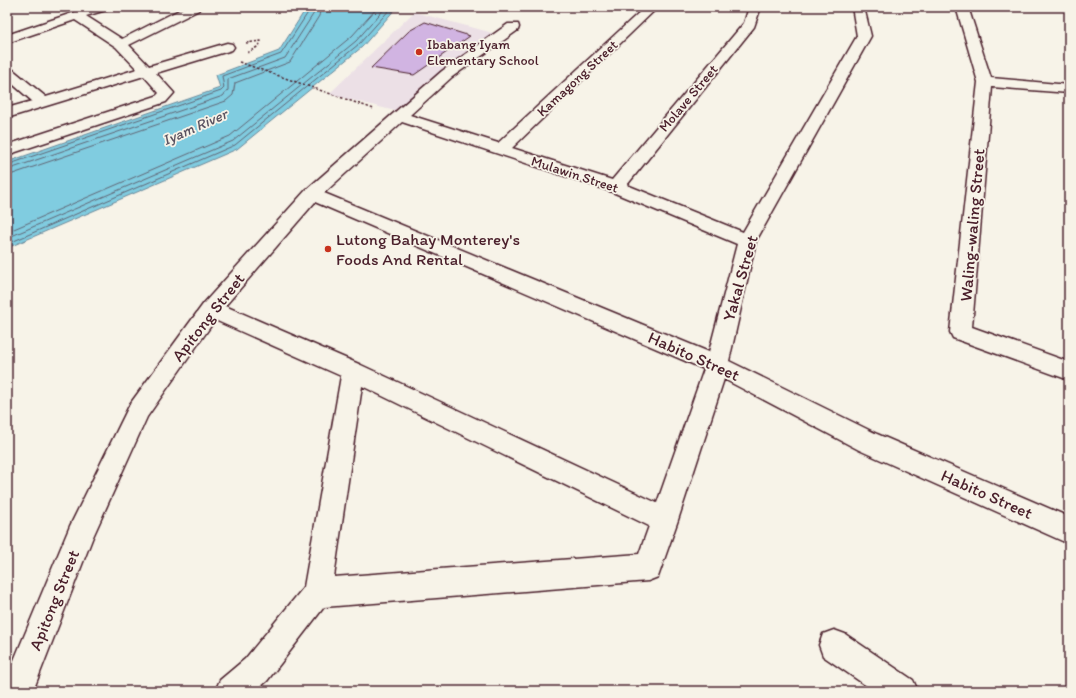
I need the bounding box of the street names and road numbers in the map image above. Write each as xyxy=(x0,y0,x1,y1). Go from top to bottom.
street label: Kamagong Street xyxy=(533,36,621,120)
street label: Molave Street xyxy=(655,61,721,135)
street label: Waling-waling Street xyxy=(955,148,989,302)
street label: Mulawin Street xyxy=(529,152,621,197)
street label: Yakal Street xyxy=(718,232,762,323)
street label: Apitong Street xyxy=(167,269,249,365)
street label: Habito Street xyxy=(645,327,743,385)
street label: Habito Street xyxy=(938,465,1036,523)
street label: Apitong Street xyxy=(25,547,83,653)

